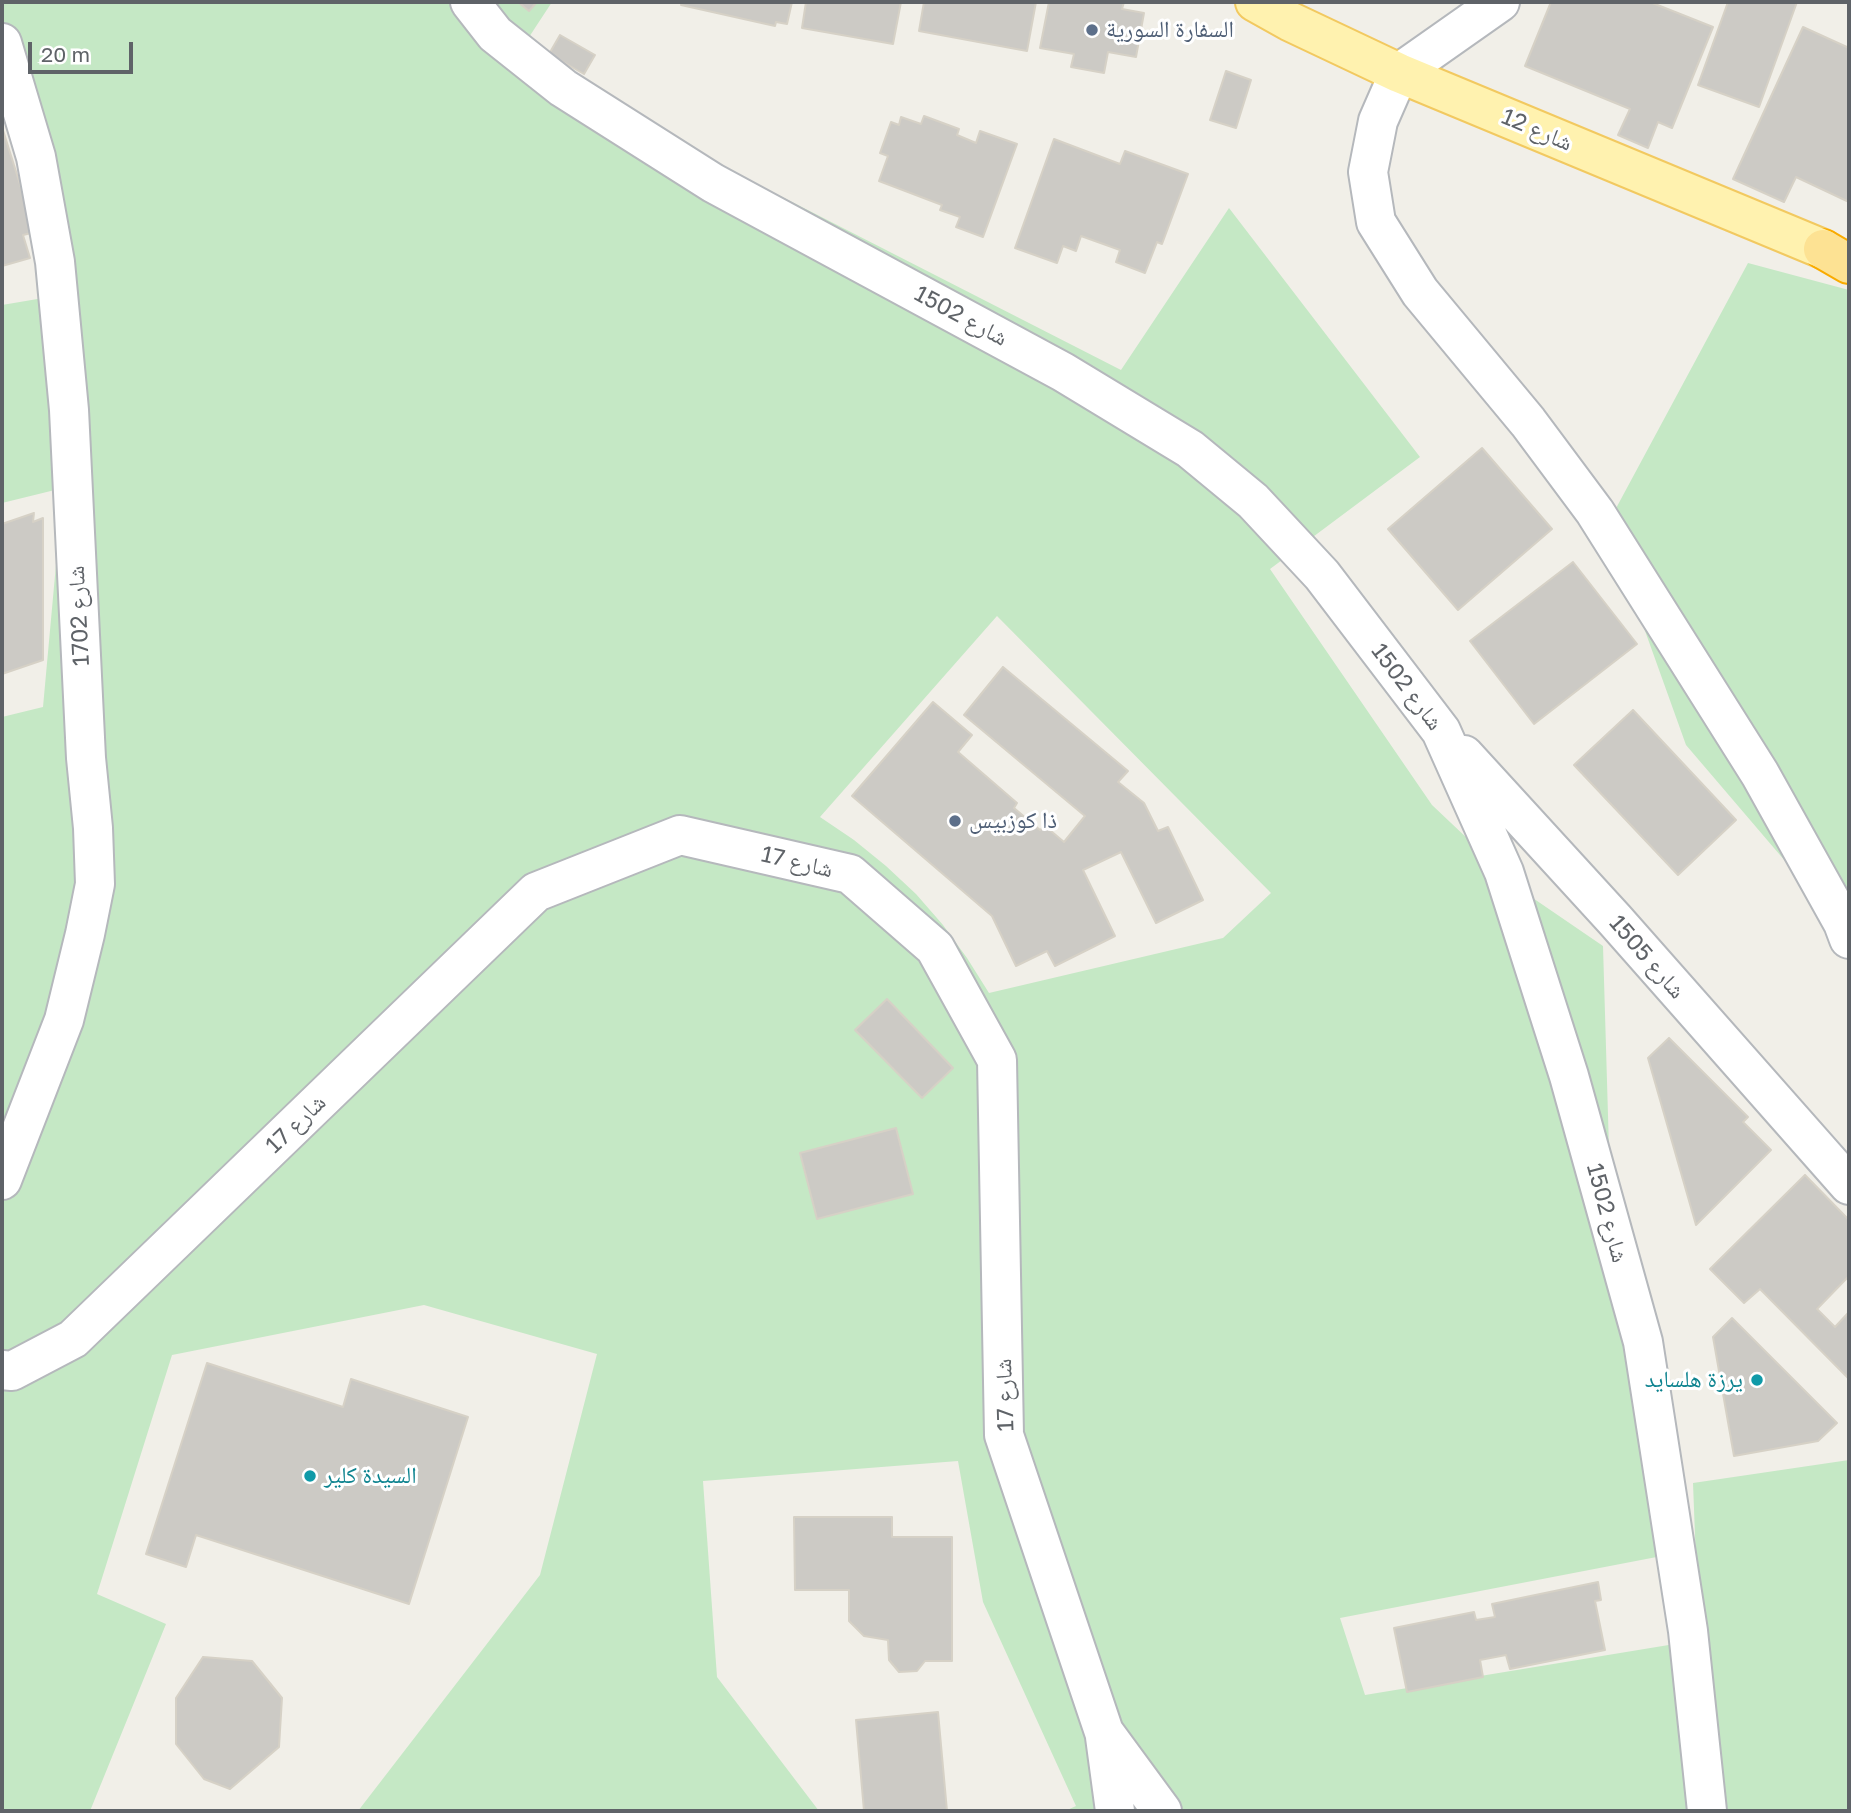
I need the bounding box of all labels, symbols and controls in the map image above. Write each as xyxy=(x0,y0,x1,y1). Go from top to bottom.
place label: السفارة السورية xyxy=(1106,16,1234,44)
marker: السفارة السورية xyxy=(1084,22,1100,38)
scale bar xyxy=(32,28,136,72)
text: 20 m xyxy=(41,41,90,67)
street label: شارع 12 xyxy=(1498,103,1576,157)
street label: شارع 1502 xyxy=(910,280,1012,352)
street label: شارع 1702 xyxy=(63,565,95,667)
street label: شارع 1502 xyxy=(1365,638,1449,736)
place label: ذا كوزبيس xyxy=(969,807,1057,835)
marker: ذا كوزبيس xyxy=(947,813,963,829)
street label: شارع 17 xyxy=(758,840,836,884)
street label: شارع 1505 xyxy=(1603,910,1691,1004)
street label: شارع 17 xyxy=(260,1089,332,1159)
street label: شارع 1502 xyxy=(1581,1160,1633,1266)
street label: شارع 17 xyxy=(990,1358,1020,1432)
place label: يرزة هلسايد xyxy=(1645,1366,1743,1394)
marker: يرزة هلسايد xyxy=(1749,1372,1765,1388)
place label: السيدة كلير xyxy=(324,1462,417,1490)
marker: السيدة كلير xyxy=(302,1468,318,1484)

